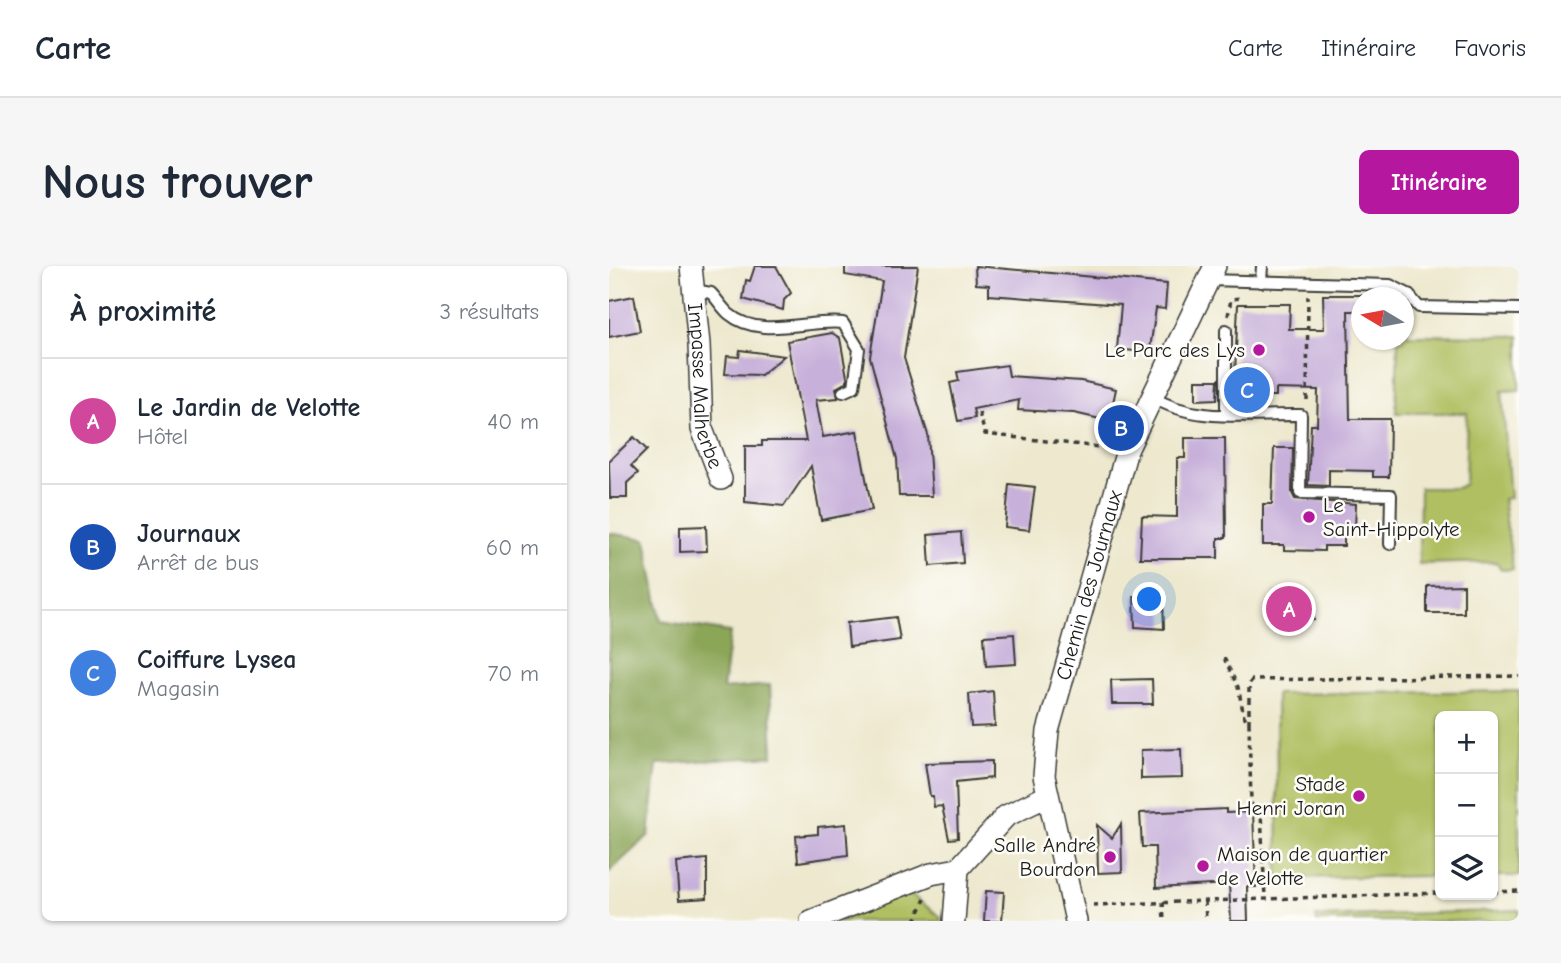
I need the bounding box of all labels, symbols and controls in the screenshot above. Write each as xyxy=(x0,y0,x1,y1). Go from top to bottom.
text: Carte xyxy=(35,29,111,67)
text: Carte xyxy=(1228,34,1283,62)
text: Itinéraire xyxy=(1321,34,1416,62)
text: Favoris xyxy=(1454,34,1526,62)
button: Itinéraire xyxy=(1359,150,1519,214)
text: Nous trouver xyxy=(42,154,313,210)
north arrow xyxy=(1351,287,1414,350)
text: À proximité xyxy=(70,294,216,329)
text: 3 résultats xyxy=(439,298,539,325)
street label: Impasse Malherbe xyxy=(683,302,728,472)
place label: Le Parc des Lys xyxy=(1105,338,1245,362)
marker: Le Parc des Lys xyxy=(1251,342,1267,358)
pin: C xyxy=(1224,364,1270,416)
text: Le Jardin de Velotte xyxy=(137,393,360,423)
pin: B xyxy=(1098,402,1144,454)
text: A xyxy=(87,408,99,435)
text: 40 m xyxy=(487,408,539,435)
text: Hôtel xyxy=(137,423,188,450)
street label: Chemin des Journaux xyxy=(1051,488,1127,683)
place label: Le Saint-Hippolyte xyxy=(1323,493,1460,541)
marker: Le Saint-Hippolyte xyxy=(1301,509,1317,525)
text: Journaux xyxy=(137,519,240,549)
text: B xyxy=(86,534,100,561)
text: 60 m xyxy=(486,534,539,561)
text: Arrêt de bus xyxy=(137,549,259,576)
your location xyxy=(1132,582,1166,616)
pin: A xyxy=(1266,583,1312,635)
text: Coiffure Lysea xyxy=(137,645,297,675)
text: C xyxy=(86,660,100,687)
text: 70 m xyxy=(487,660,539,687)
text: Magasin xyxy=(137,675,220,702)
map controls xyxy=(1435,711,1498,900)
button: + xyxy=(1435,711,1498,774)
place label: Stade Henri Joran xyxy=(1236,772,1345,820)
button: − xyxy=(1435,774,1498,837)
marker: Stade Henri Joran xyxy=(1351,788,1367,804)
place label: Salle André Bourdon xyxy=(994,833,1096,881)
button: layers xyxy=(1435,837,1498,900)
place label: Maison de quartier de Velotte xyxy=(1217,842,1388,890)
marker: Salle André Bourdon xyxy=(1102,849,1118,865)
marker: Maison de quartier de Velotte xyxy=(1195,858,1211,874)

